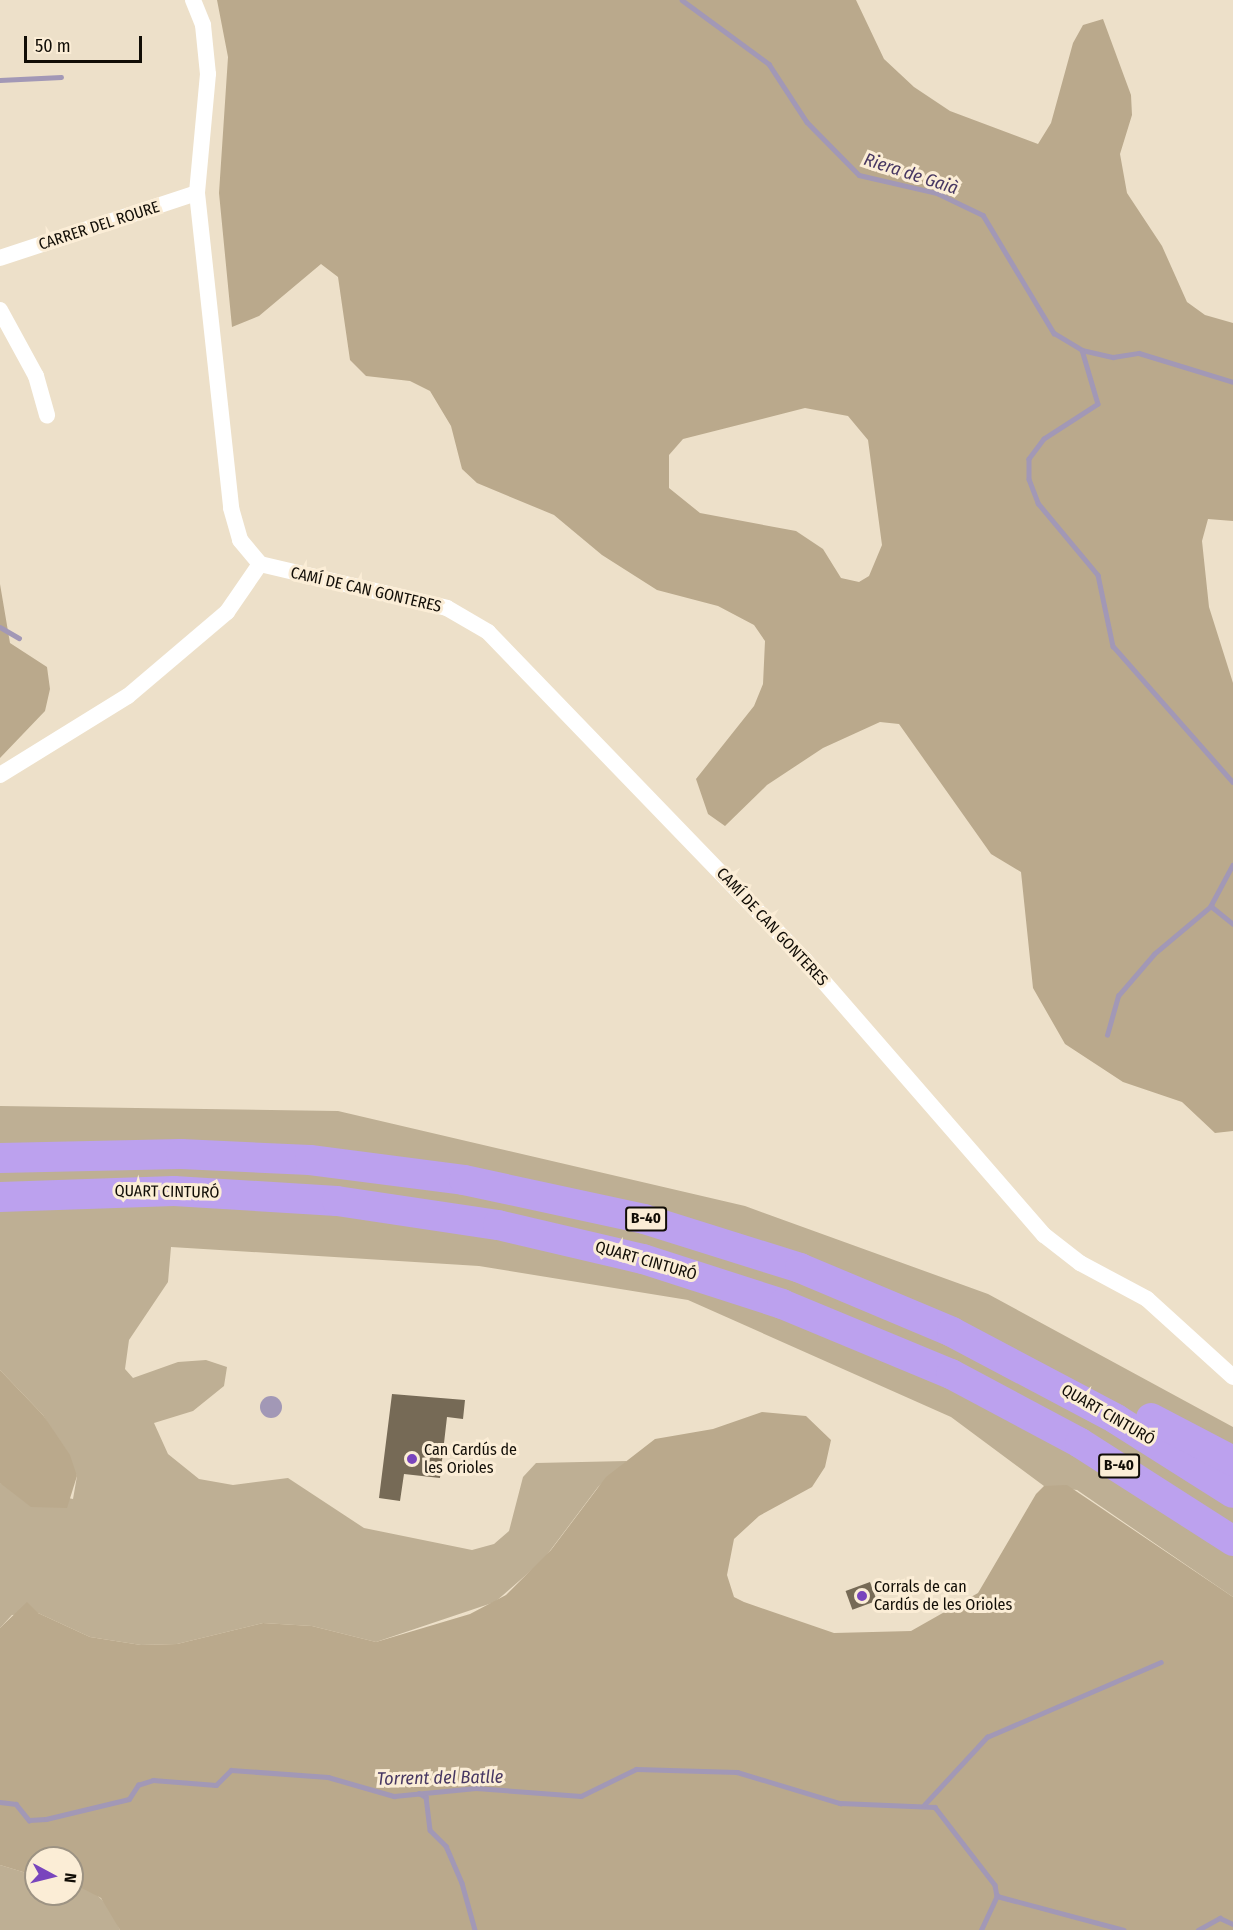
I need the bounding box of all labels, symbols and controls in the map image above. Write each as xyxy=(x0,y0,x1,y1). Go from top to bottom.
scale bar xyxy=(27,24,146,62)
text: 50 m xyxy=(35,35,71,57)
water label: Riera de Gaià xyxy=(861,149,961,199)
street label: CARRER DEL ROURE xyxy=(36,197,162,255)
street label: CAMÍ DE CAN GONTERES xyxy=(289,563,443,617)
street label: CAMÍ DE CAN GONTERES xyxy=(712,864,832,990)
street label: QUART CINTURÓ xyxy=(114,1181,220,1203)
road number: B-40 xyxy=(625,1207,667,1231)
street label: QUART CINTURÓ xyxy=(593,1237,699,1285)
street label: QUART CINTURÓ xyxy=(1058,1380,1158,1450)
place label: Can Cardús de les Orioles xyxy=(424,1440,517,1478)
marker: Can Cardús de les Orioles xyxy=(405,1452,419,1466)
road number: B-40 xyxy=(1098,1454,1140,1478)
place label: Corrals de can Cardús de les Orioles xyxy=(874,1577,1012,1615)
marker: Corrals de can Cardús de les Orioles xyxy=(855,1589,869,1603)
water label: Torrent del Batlle xyxy=(377,1766,503,1790)
north arrow xyxy=(24,1846,84,1906)
text: N xyxy=(60,1872,80,1884)

